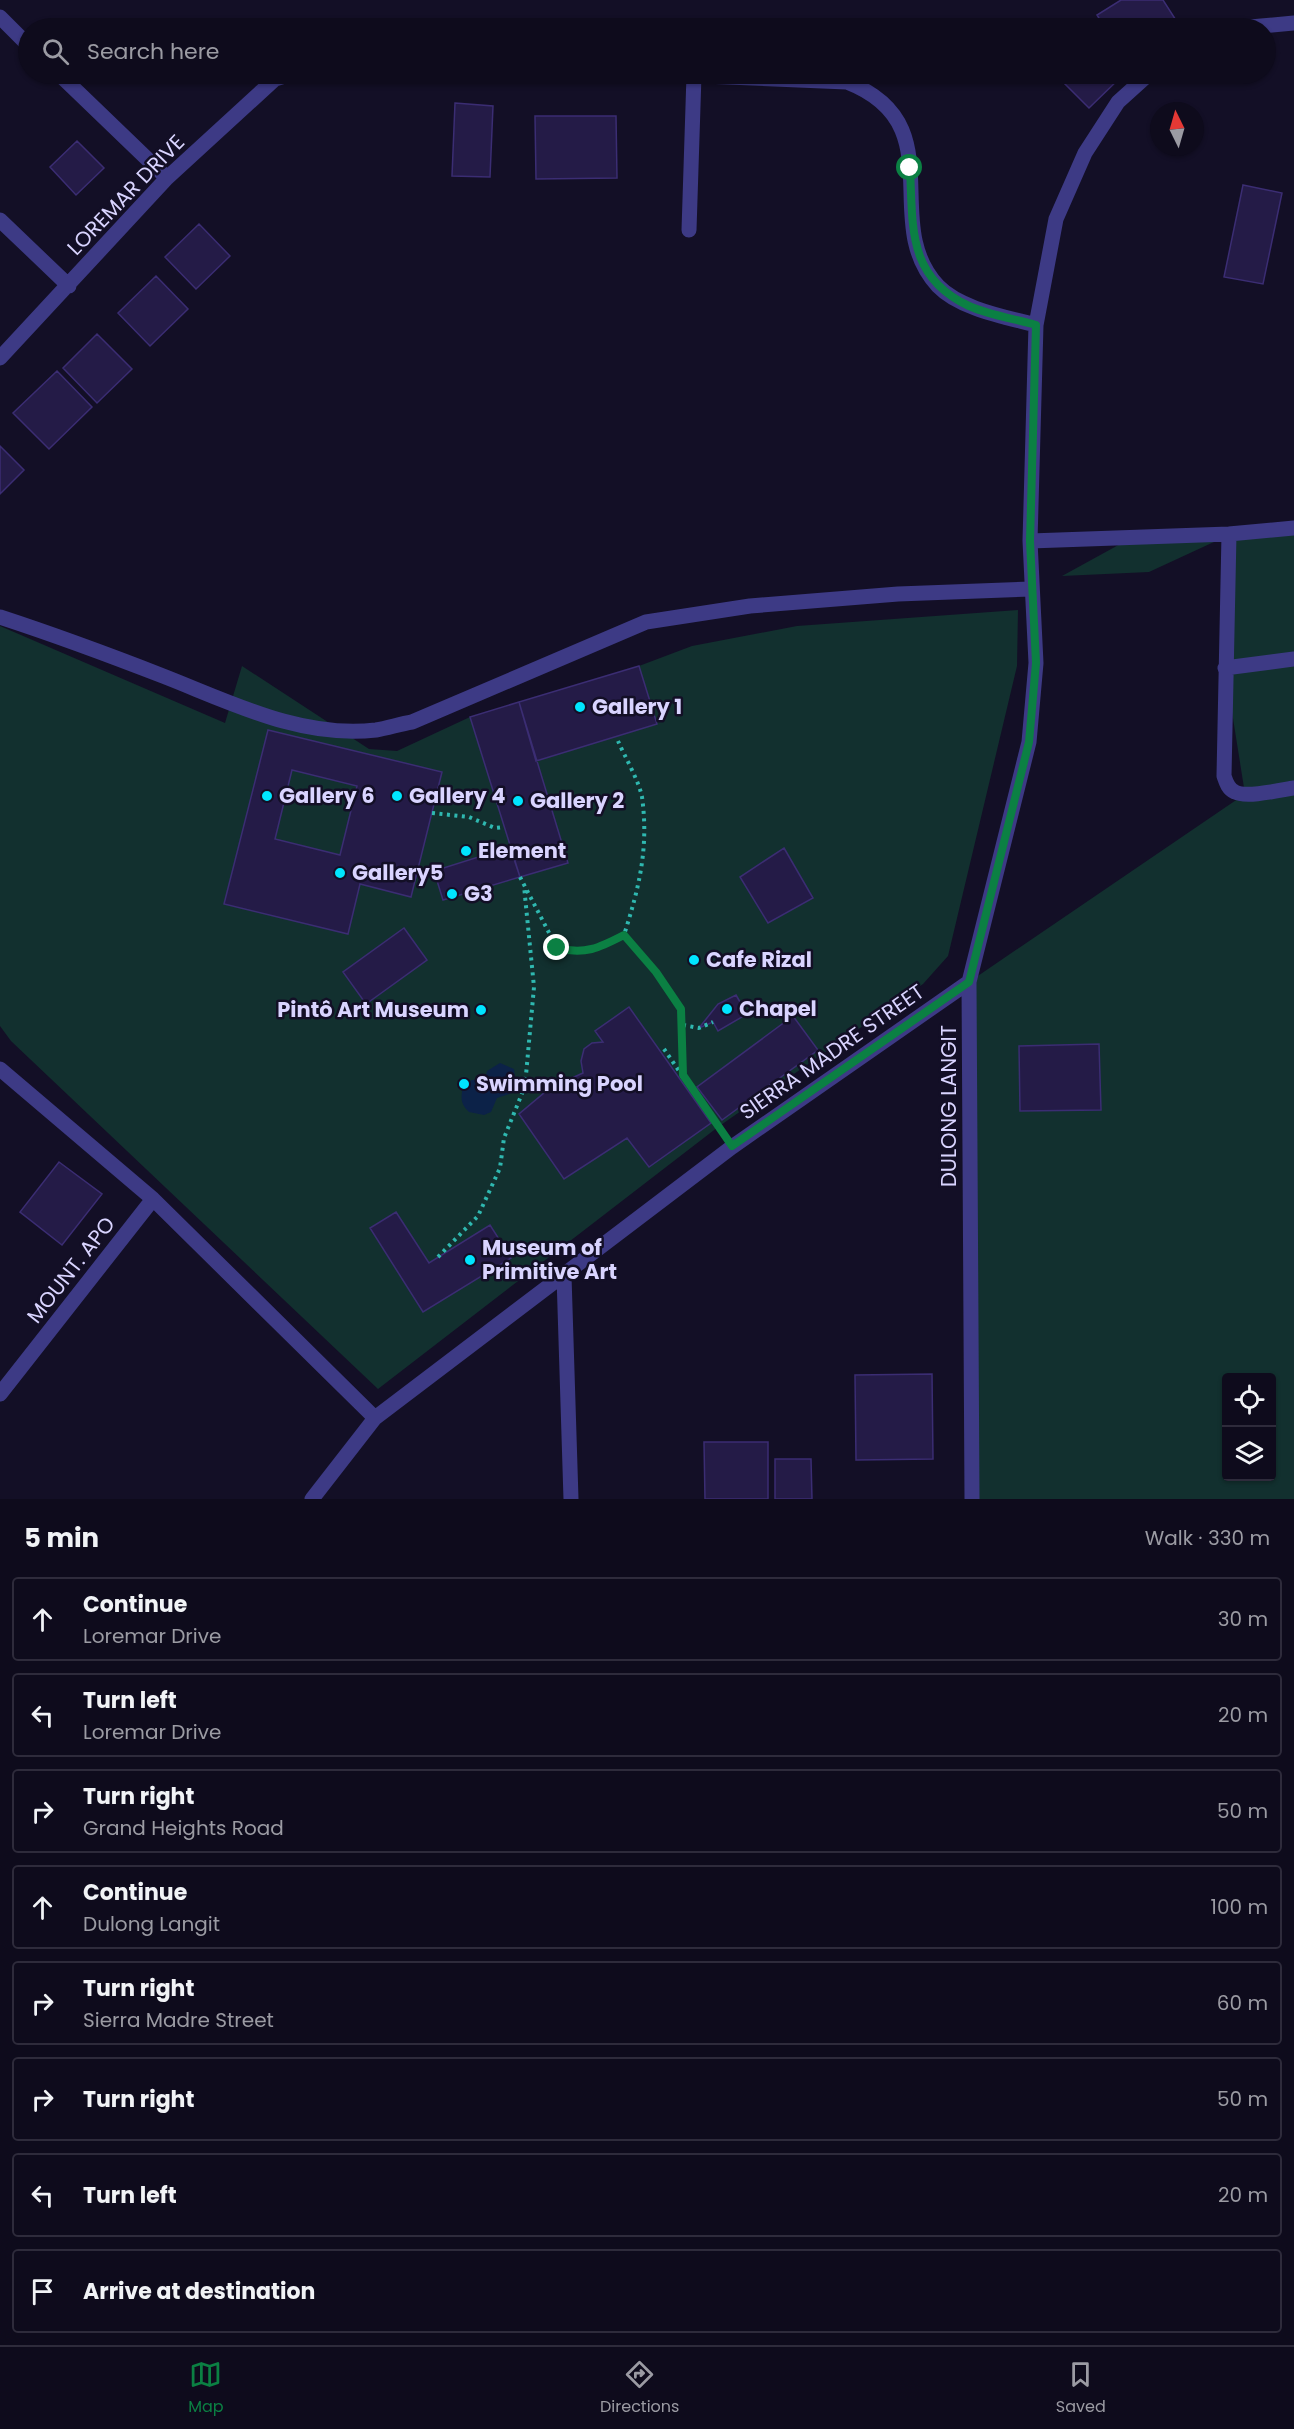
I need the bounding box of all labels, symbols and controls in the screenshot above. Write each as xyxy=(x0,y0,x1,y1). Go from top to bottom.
search box xyxy=(18,18,1276,84)
icon: search xyxy=(39,35,72,68)
text: Search here xyxy=(87,36,220,67)
north arrow xyxy=(1150,102,1204,156)
street label: LOREMAR DRIVE xyxy=(61,128,191,261)
route start xyxy=(896,154,922,180)
place label: Gallery 1 xyxy=(592,692,682,721)
marker: Gallery 1 xyxy=(573,700,587,714)
place label: Gallery 6 xyxy=(279,781,375,810)
place label: Gallery 4 xyxy=(409,781,506,810)
place label: Gallery 2 xyxy=(530,786,624,815)
marker: Gallery 6 xyxy=(260,789,274,803)
marker: Gallery 4 xyxy=(390,789,404,803)
marker: Gallery 2 xyxy=(511,794,525,808)
place label: Element xyxy=(478,836,566,865)
marker: Element xyxy=(459,844,473,858)
place label: Gallery5 xyxy=(352,858,444,887)
marker: Gallery5 xyxy=(333,866,347,880)
place label: G3 xyxy=(464,879,493,908)
marker: G3 xyxy=(445,887,459,901)
route end xyxy=(543,934,569,960)
place label: Cafe Rizal xyxy=(706,945,812,974)
marker: Cafe Rizal xyxy=(687,953,701,967)
street label: SIERRA MADRE STREET xyxy=(734,977,930,1126)
place label: Chapel xyxy=(739,994,817,1023)
place label: Pintô Art Museum xyxy=(277,995,469,1024)
marker: Chapel xyxy=(720,1002,734,1016)
marker: Pintô Art Museum xyxy=(474,1003,488,1017)
street label: DULONG LANGIT xyxy=(934,1025,963,1187)
place label: Swimming Pool xyxy=(476,1069,643,1098)
marker: Swimming Pool xyxy=(457,1077,471,1091)
street label: MOUNT. APO xyxy=(20,1210,121,1329)
place label: Museum of Primitive Art xyxy=(482,1233,617,1286)
marker: Museum of Primitive Art xyxy=(463,1253,477,1267)
map controls xyxy=(1222,1373,1276,1481)
button: locate xyxy=(1222,1373,1276,1427)
button: layers xyxy=(1222,1427,1276,1481)
text: 5 min xyxy=(24,1520,99,1556)
text: Walk · 330 m xyxy=(1145,1524,1270,1552)
text: Continue xyxy=(83,1589,187,1620)
icon: ahead xyxy=(26,1603,59,1636)
text: 30 m xyxy=(1218,1605,1268,1633)
text: Loremar Drive xyxy=(83,1622,221,1650)
text: Turn left xyxy=(83,1685,177,1716)
icon: left xyxy=(26,1699,59,1732)
text: 20 m xyxy=(1218,1701,1268,1729)
text: Loremar Drive xyxy=(83,1718,221,1746)
text: Turn right xyxy=(83,1781,194,1812)
icon: right xyxy=(26,1795,59,1828)
text: 50 m xyxy=(1217,1797,1268,1825)
text: Grand Heights Road xyxy=(83,1814,284,1842)
text: Continue xyxy=(83,1877,187,1908)
icon: ahead xyxy=(26,1891,59,1924)
text: 100 m xyxy=(1211,1893,1268,1921)
text: Dulong Langit xyxy=(83,1910,220,1938)
text: Turn right xyxy=(83,1973,194,2004)
icon: right xyxy=(26,1987,59,2020)
text: 60 m xyxy=(1217,1989,1268,2017)
text: Sierra Madre Street xyxy=(83,2006,274,2034)
icon: right xyxy=(26,2083,59,2116)
text: Turn right xyxy=(83,2084,194,2115)
text: 50 m xyxy=(1217,2085,1268,2113)
icon: left xyxy=(26,2179,59,2212)
text: Turn left xyxy=(83,2180,177,2211)
text: 20 m xyxy=(1218,2181,1268,2209)
icon: arrive xyxy=(26,2275,59,2308)
text: Arrive at destination xyxy=(83,2276,315,2307)
tab: Map xyxy=(188,2358,224,2419)
tab: Directions xyxy=(600,2358,679,2419)
tab: Saved xyxy=(1056,2358,1106,2419)

